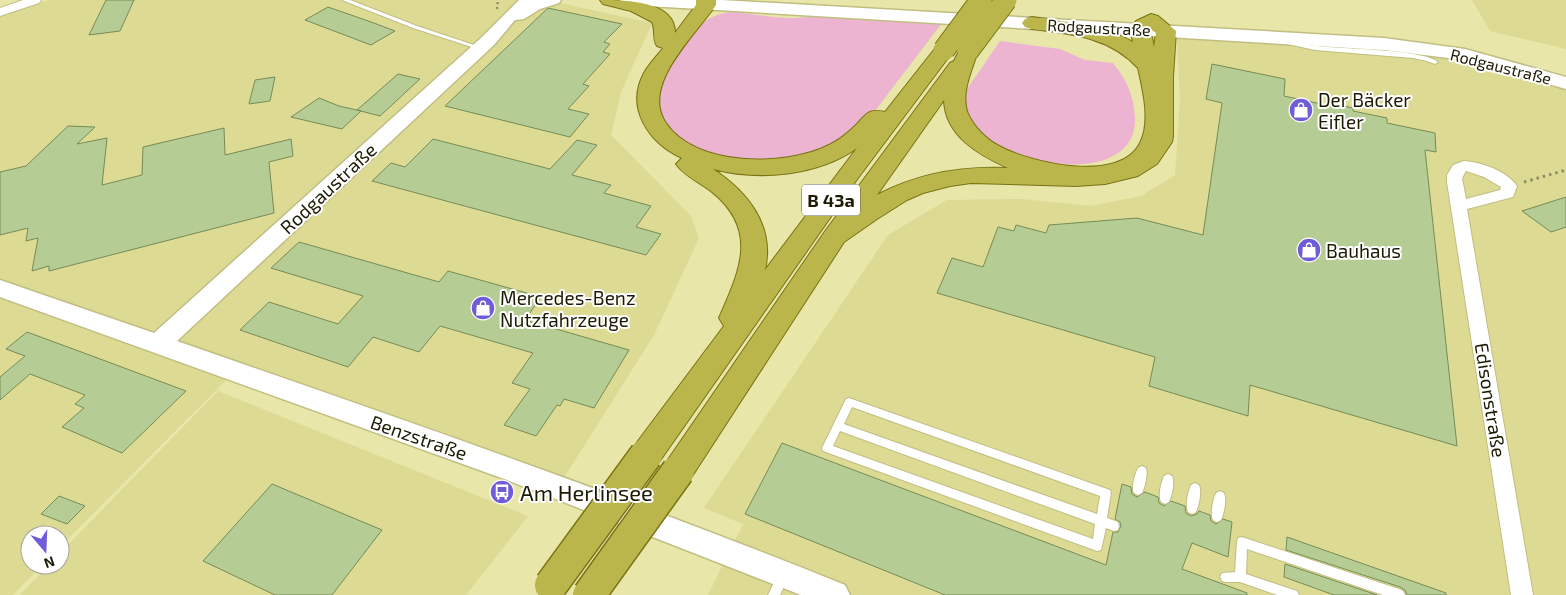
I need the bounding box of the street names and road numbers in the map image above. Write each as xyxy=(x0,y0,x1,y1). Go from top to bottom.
street label: Rodgaustraße xyxy=(1047,15,1151,39)
street label: Rodgaustraße xyxy=(1448,44,1554,88)
street label: Rodgaustraße xyxy=(275,138,381,238)
road number: B 43a xyxy=(802,184,860,216)
street label: Edisonstraße xyxy=(1471,341,1511,459)
street label: Benzstraße xyxy=(368,410,470,464)

